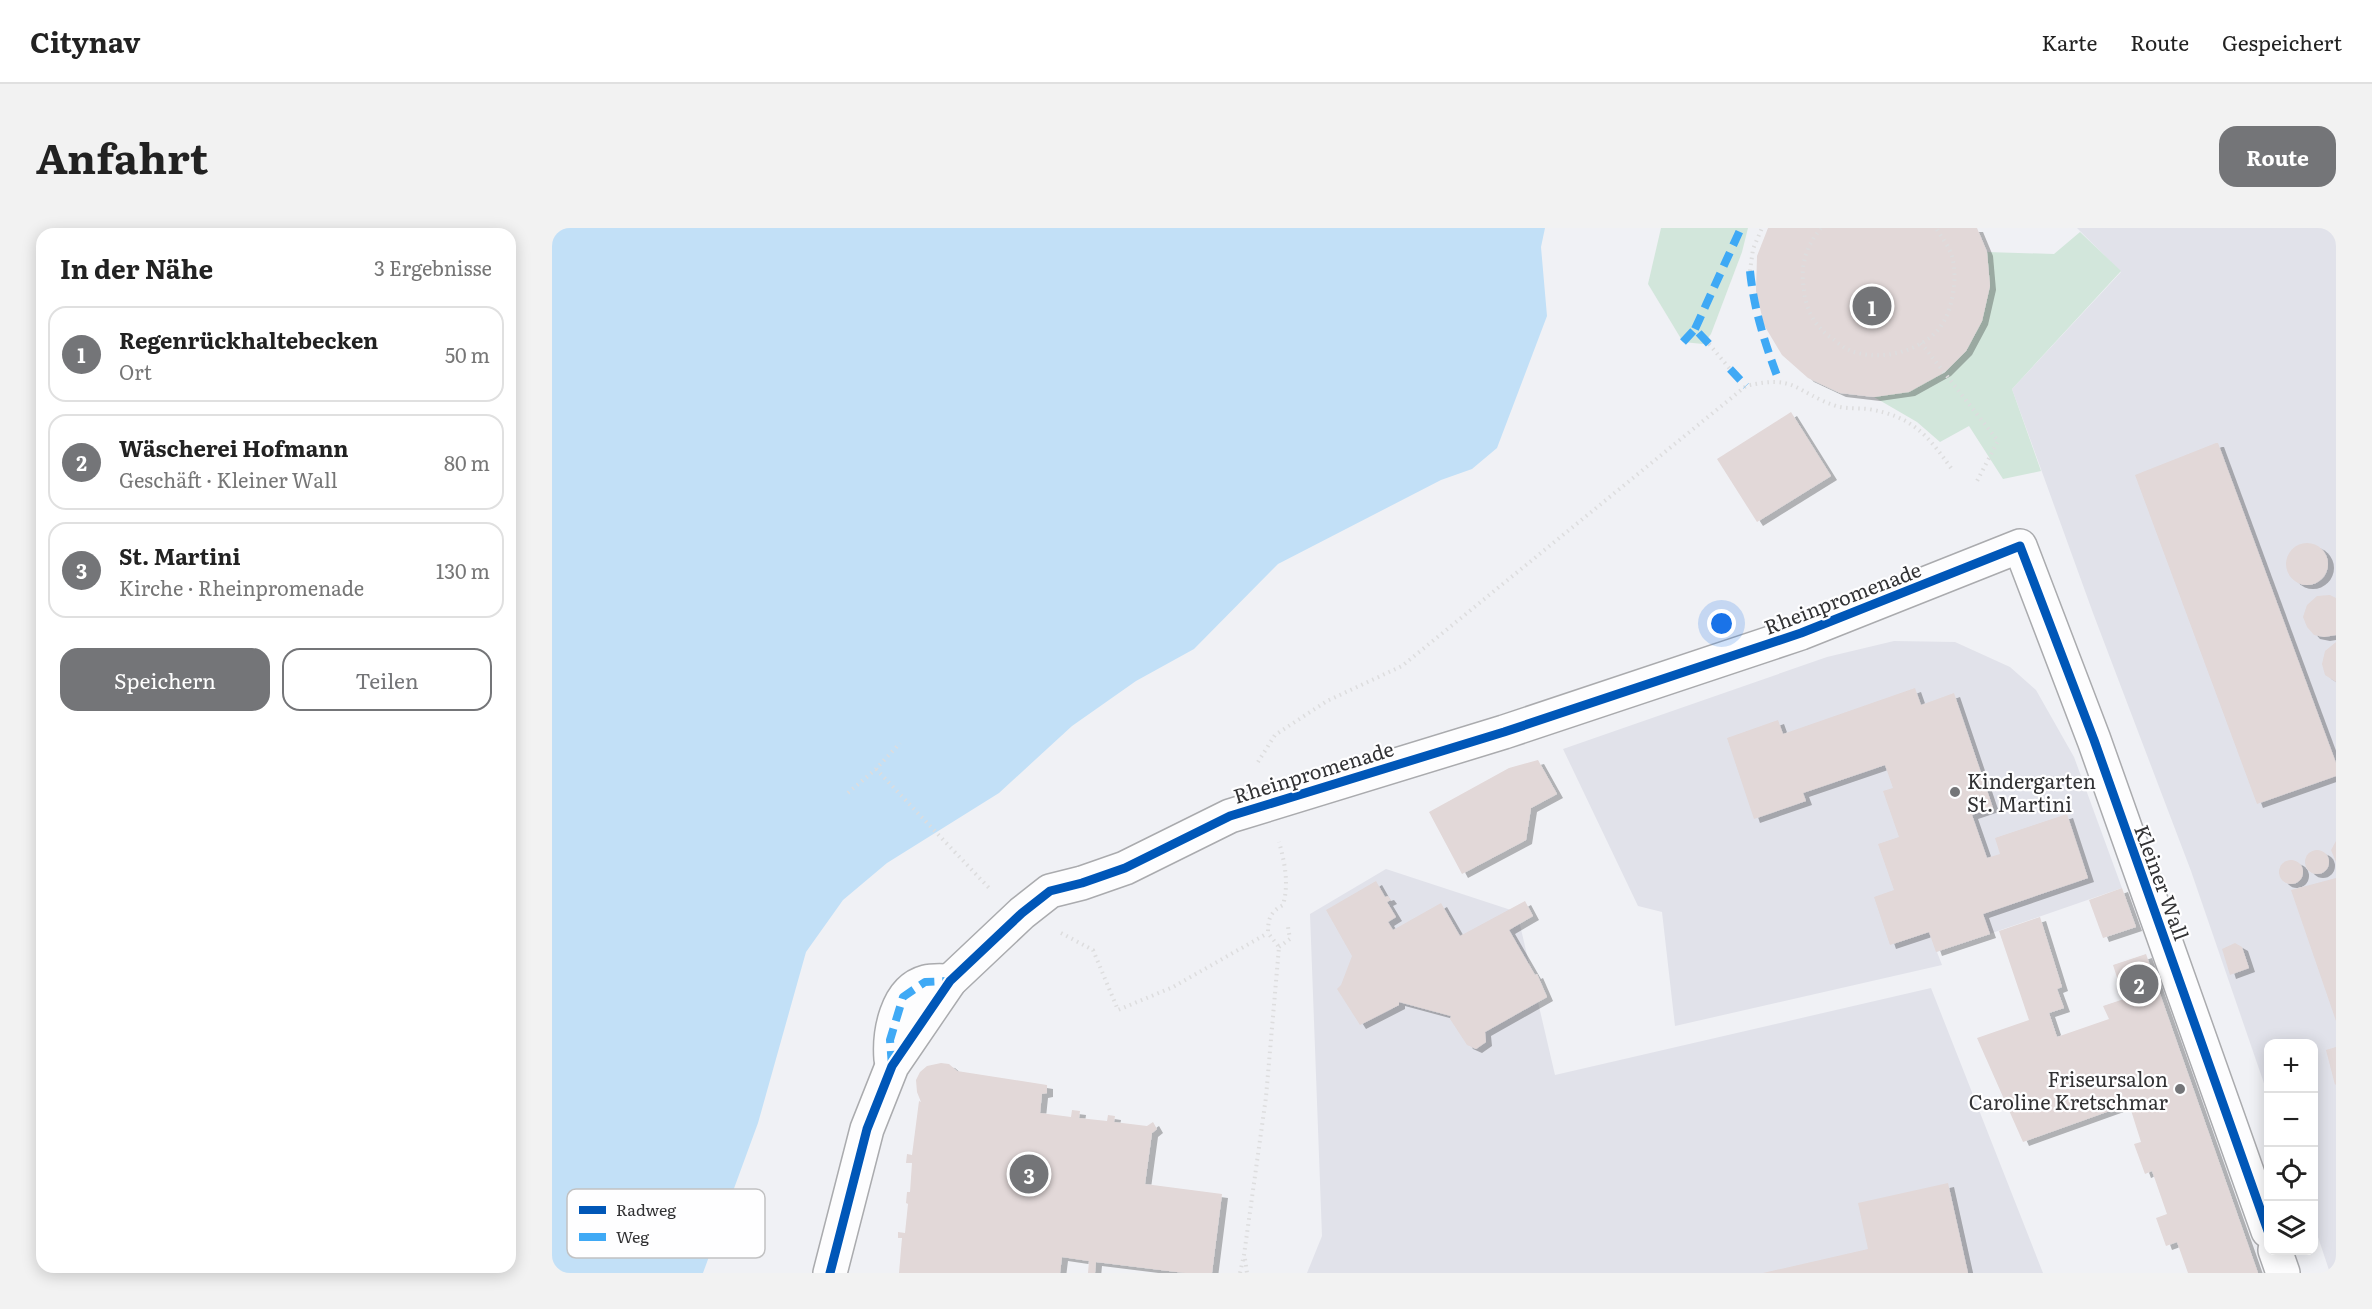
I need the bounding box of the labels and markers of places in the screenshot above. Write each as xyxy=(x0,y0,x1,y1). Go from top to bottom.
pin: 1 xyxy=(1852,284,1892,328)
place label: Kindergarten St. Martini xyxy=(1967,765,2096,818)
marker: Kindergarten St. Martini xyxy=(1948,785,1962,799)
pin: 2 xyxy=(2120,962,2158,1006)
place label: Friseursalon Caroline Kretschmar xyxy=(1969,1063,2169,1116)
marker: Friseursalon Caroline Kretschmar xyxy=(2173,1082,2187,1096)
pin: 3 xyxy=(1010,1152,1048,1196)

